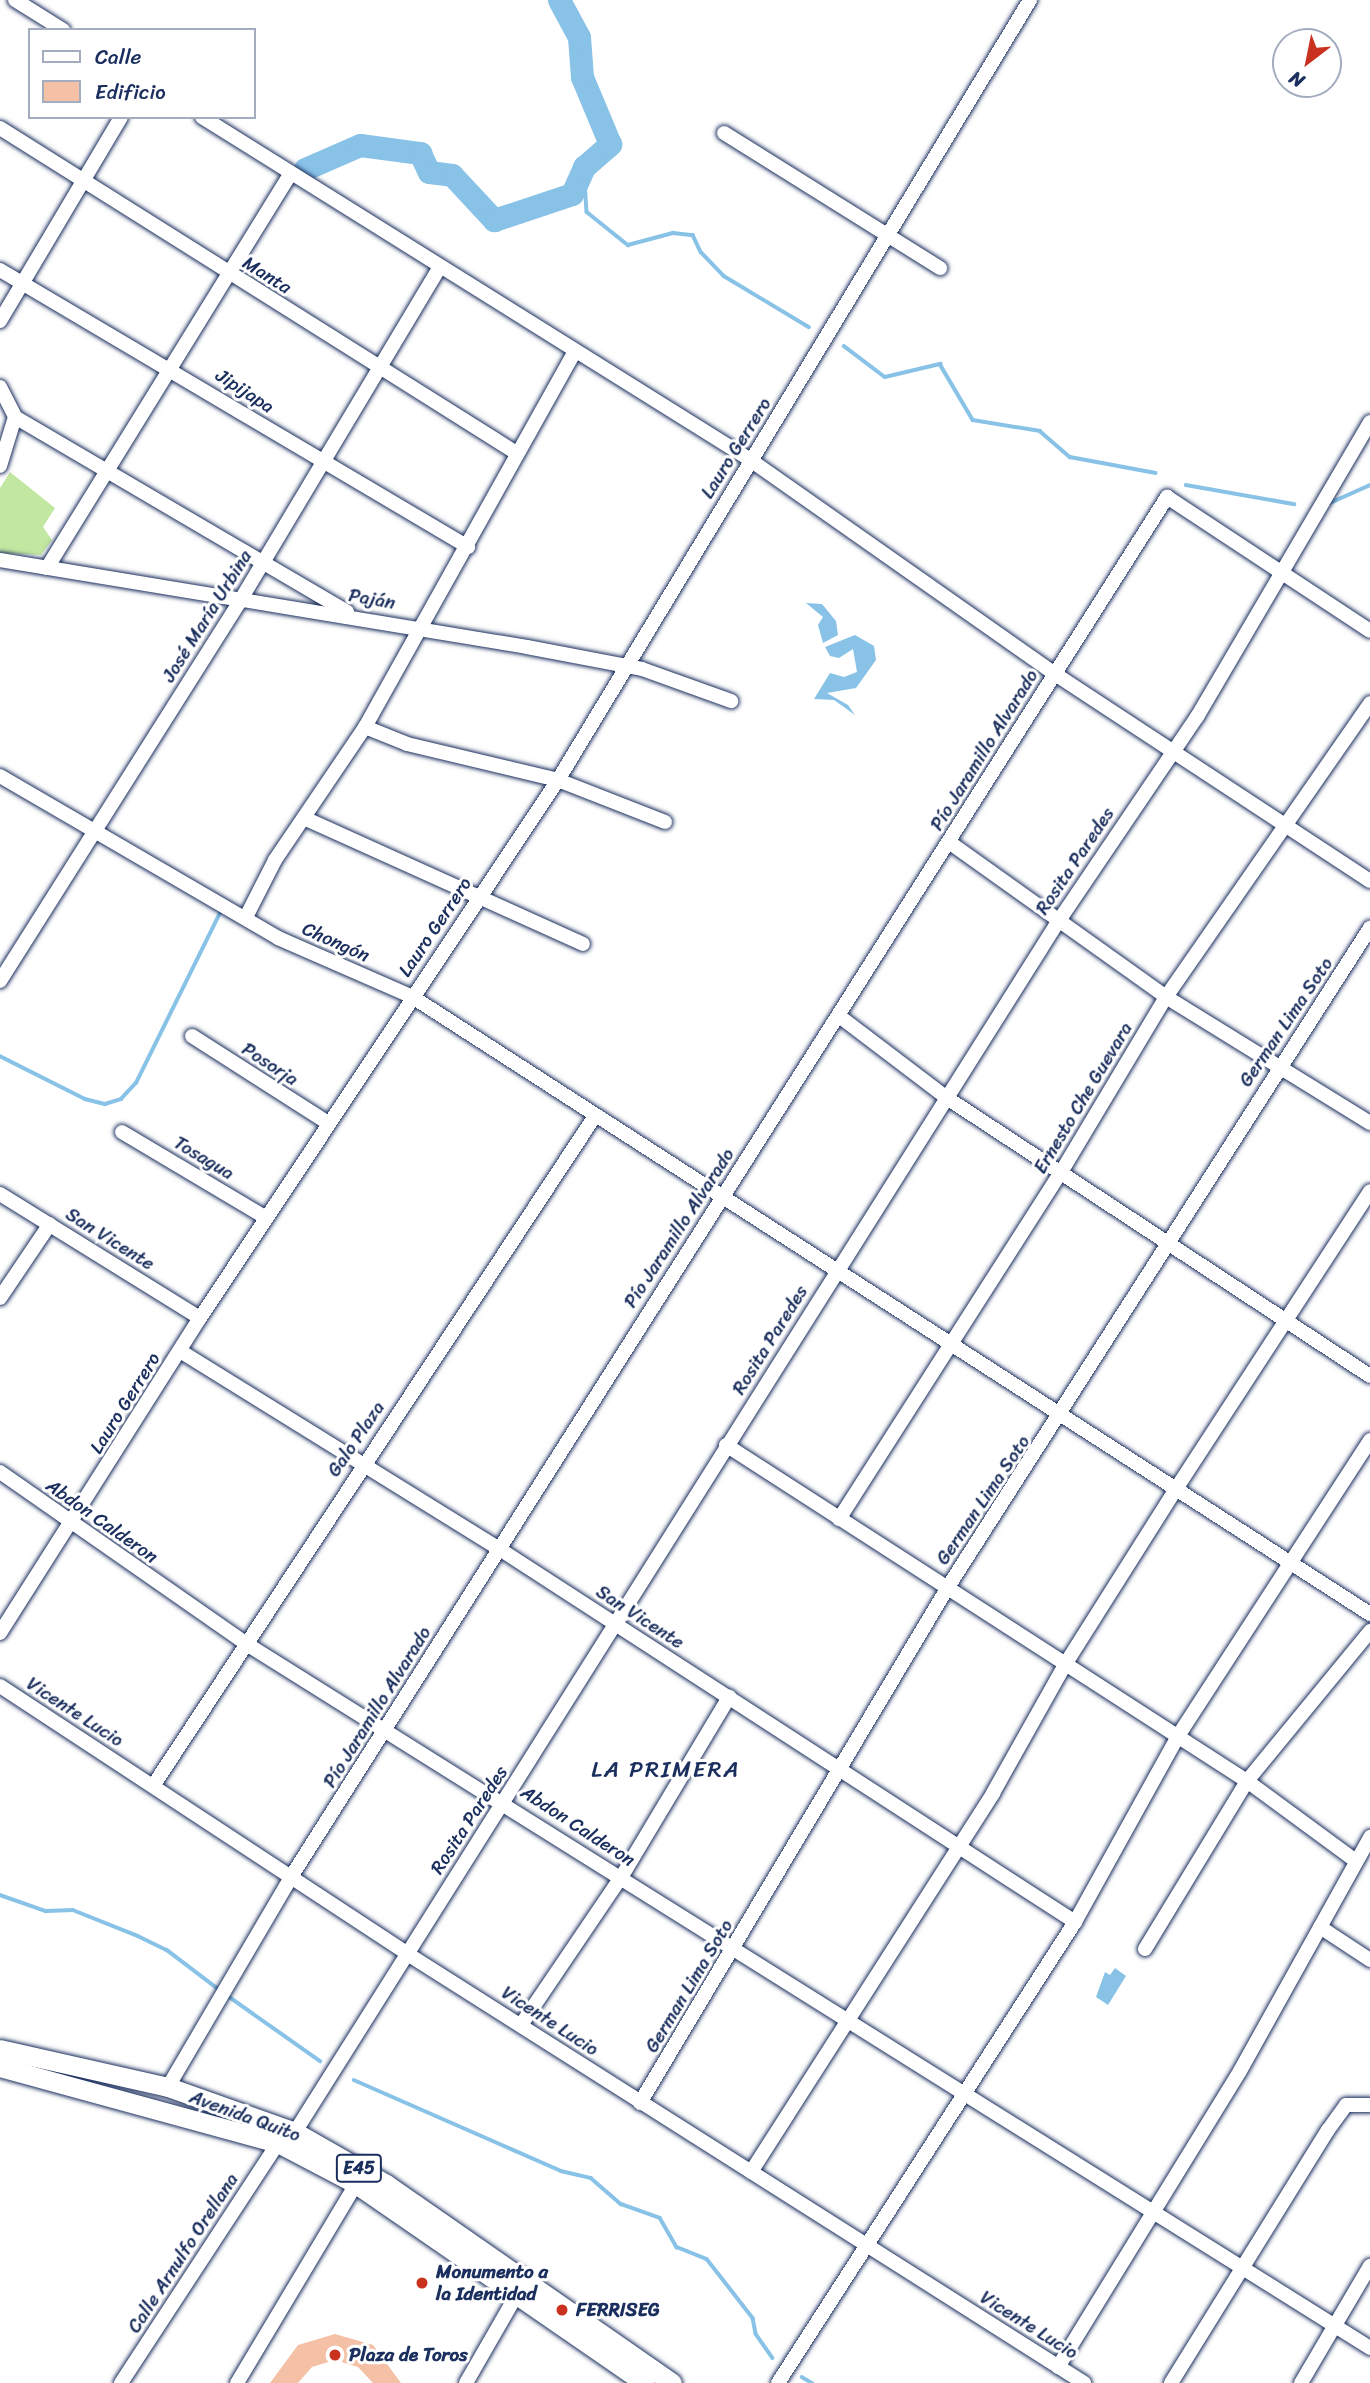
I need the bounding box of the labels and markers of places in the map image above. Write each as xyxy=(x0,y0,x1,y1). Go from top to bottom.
place label: Monumento a la Identidad xyxy=(436,2261,548,2305)
marker: Monumento a la Identidad xyxy=(414,2275,430,2291)
place label: FERRISEG xyxy=(576,2299,660,2321)
marker: FERRISEG xyxy=(554,2302,570,2318)
place label: Plaza de Toros xyxy=(349,2344,468,2366)
marker: Plaza de Toros xyxy=(327,2347,343,2363)

